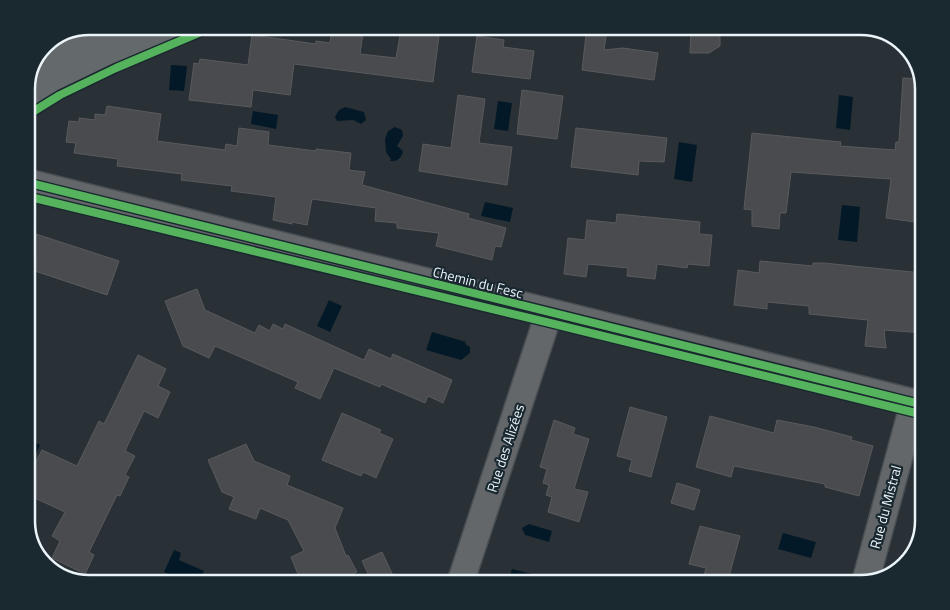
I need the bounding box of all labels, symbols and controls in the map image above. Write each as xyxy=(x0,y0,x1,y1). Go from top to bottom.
street label: Chemin du Fesc xyxy=(431,261,525,303)
street label: Rue des Alizées xyxy=(481,401,529,495)
street label: Rue du Mistral xyxy=(864,463,906,551)

